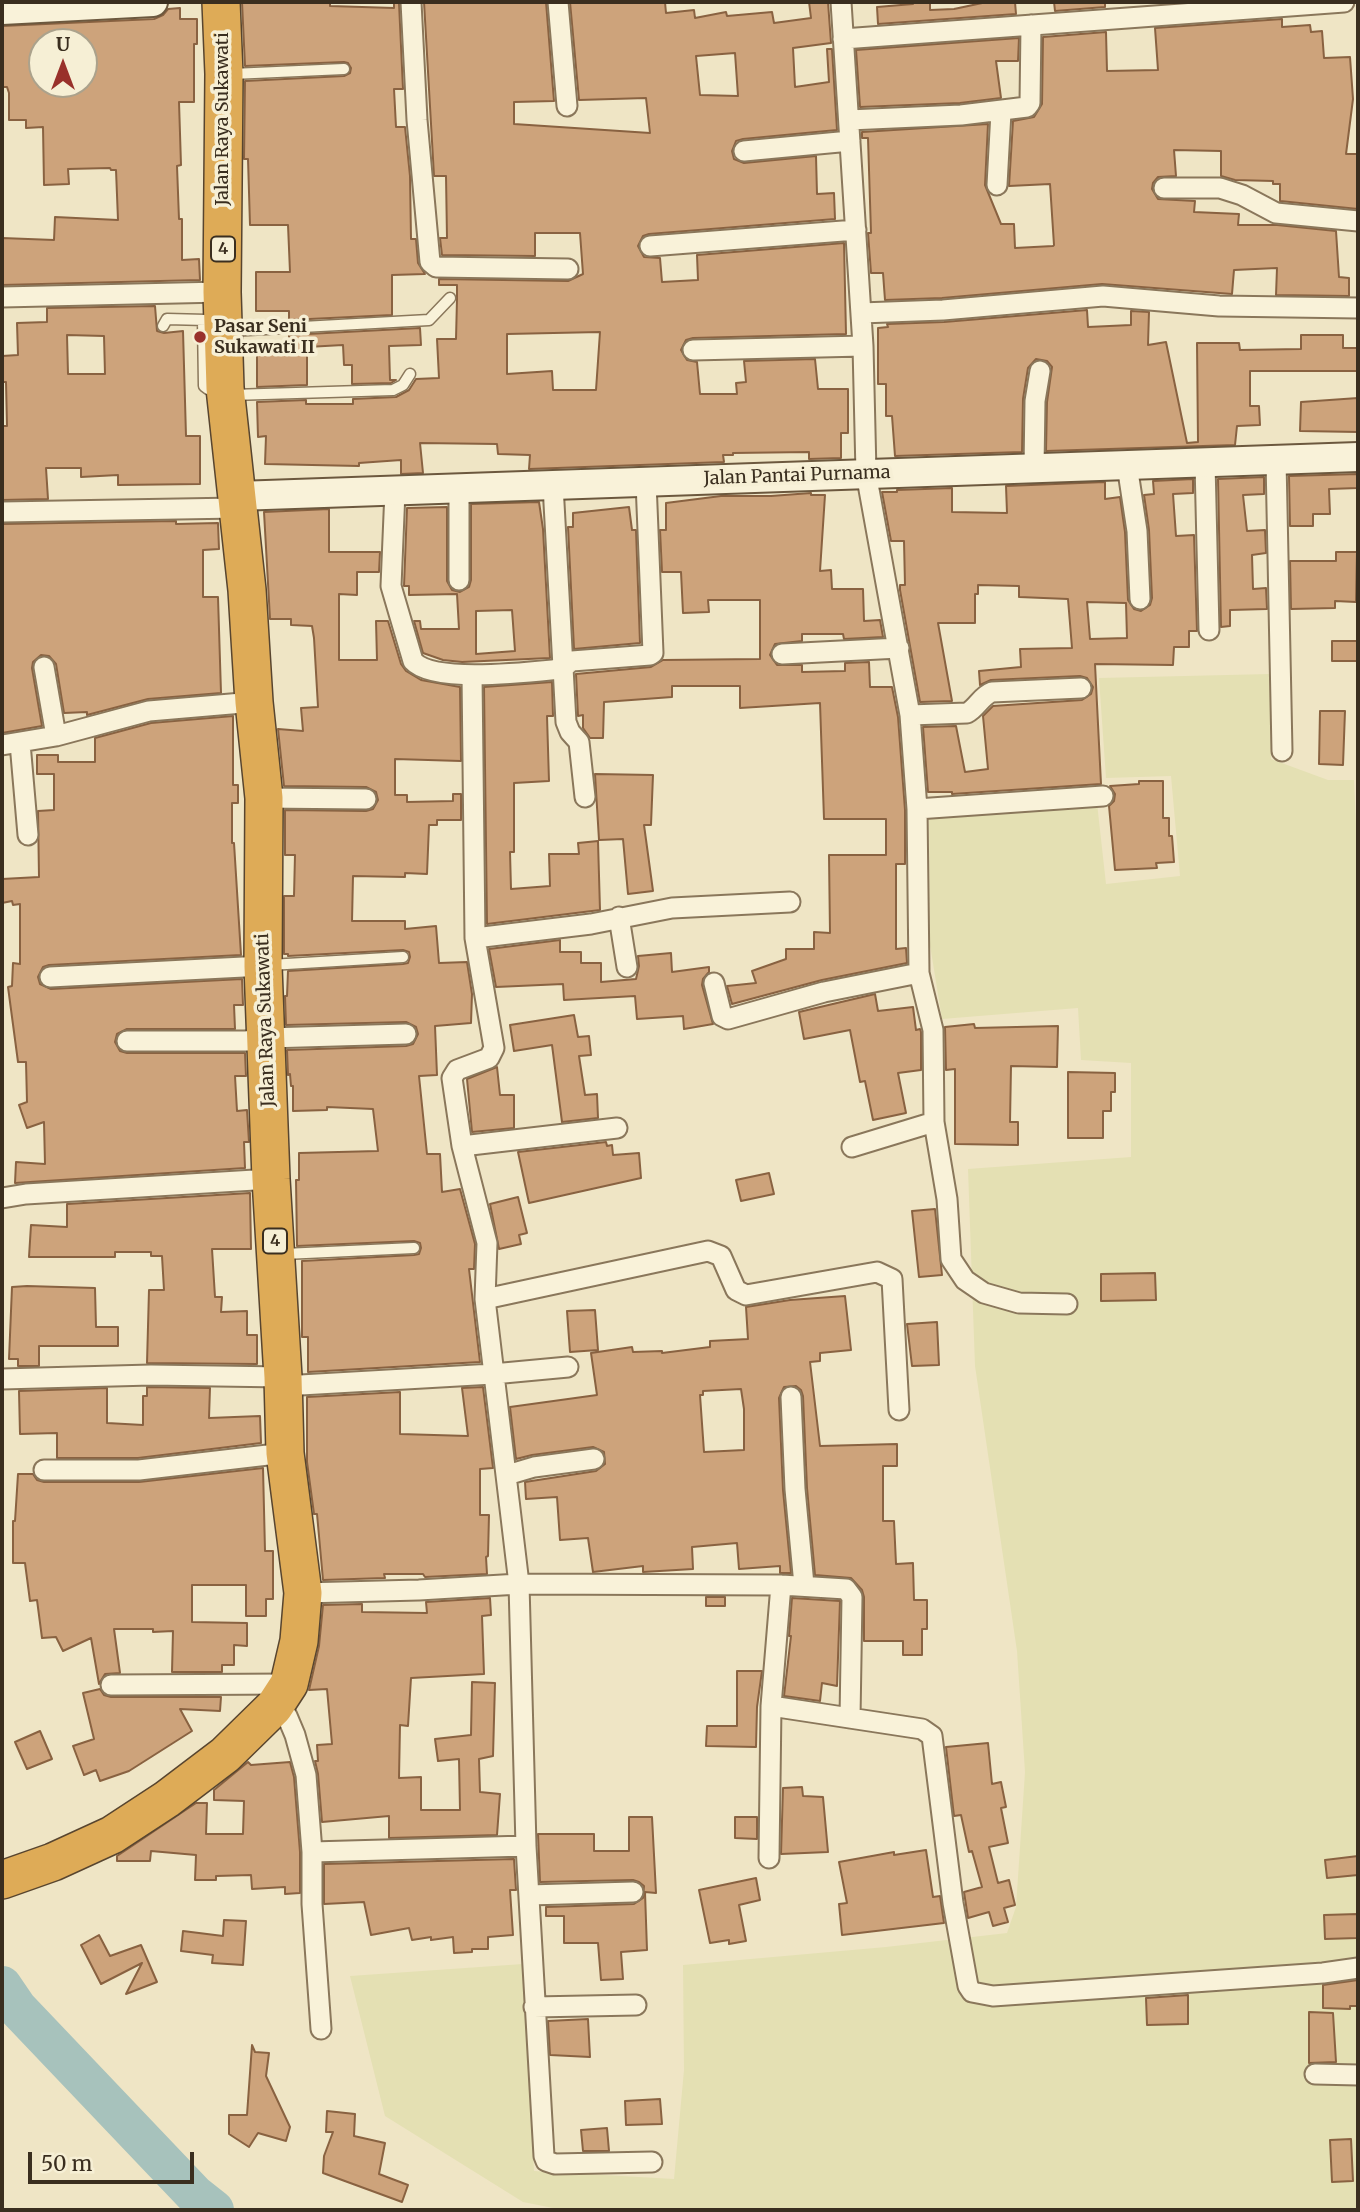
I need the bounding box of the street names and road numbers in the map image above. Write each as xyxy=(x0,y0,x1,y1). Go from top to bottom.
street label: Jalan Raya Sukawati xyxy=(212,32,234,206)
road number: 4 xyxy=(211,236,235,262)
street label: Jalan Pantai Purnama xyxy=(703,462,891,490)
street label: Jalan Raya Sukawati xyxy=(252,933,280,1107)
road number: 4 xyxy=(263,1228,287,1254)

